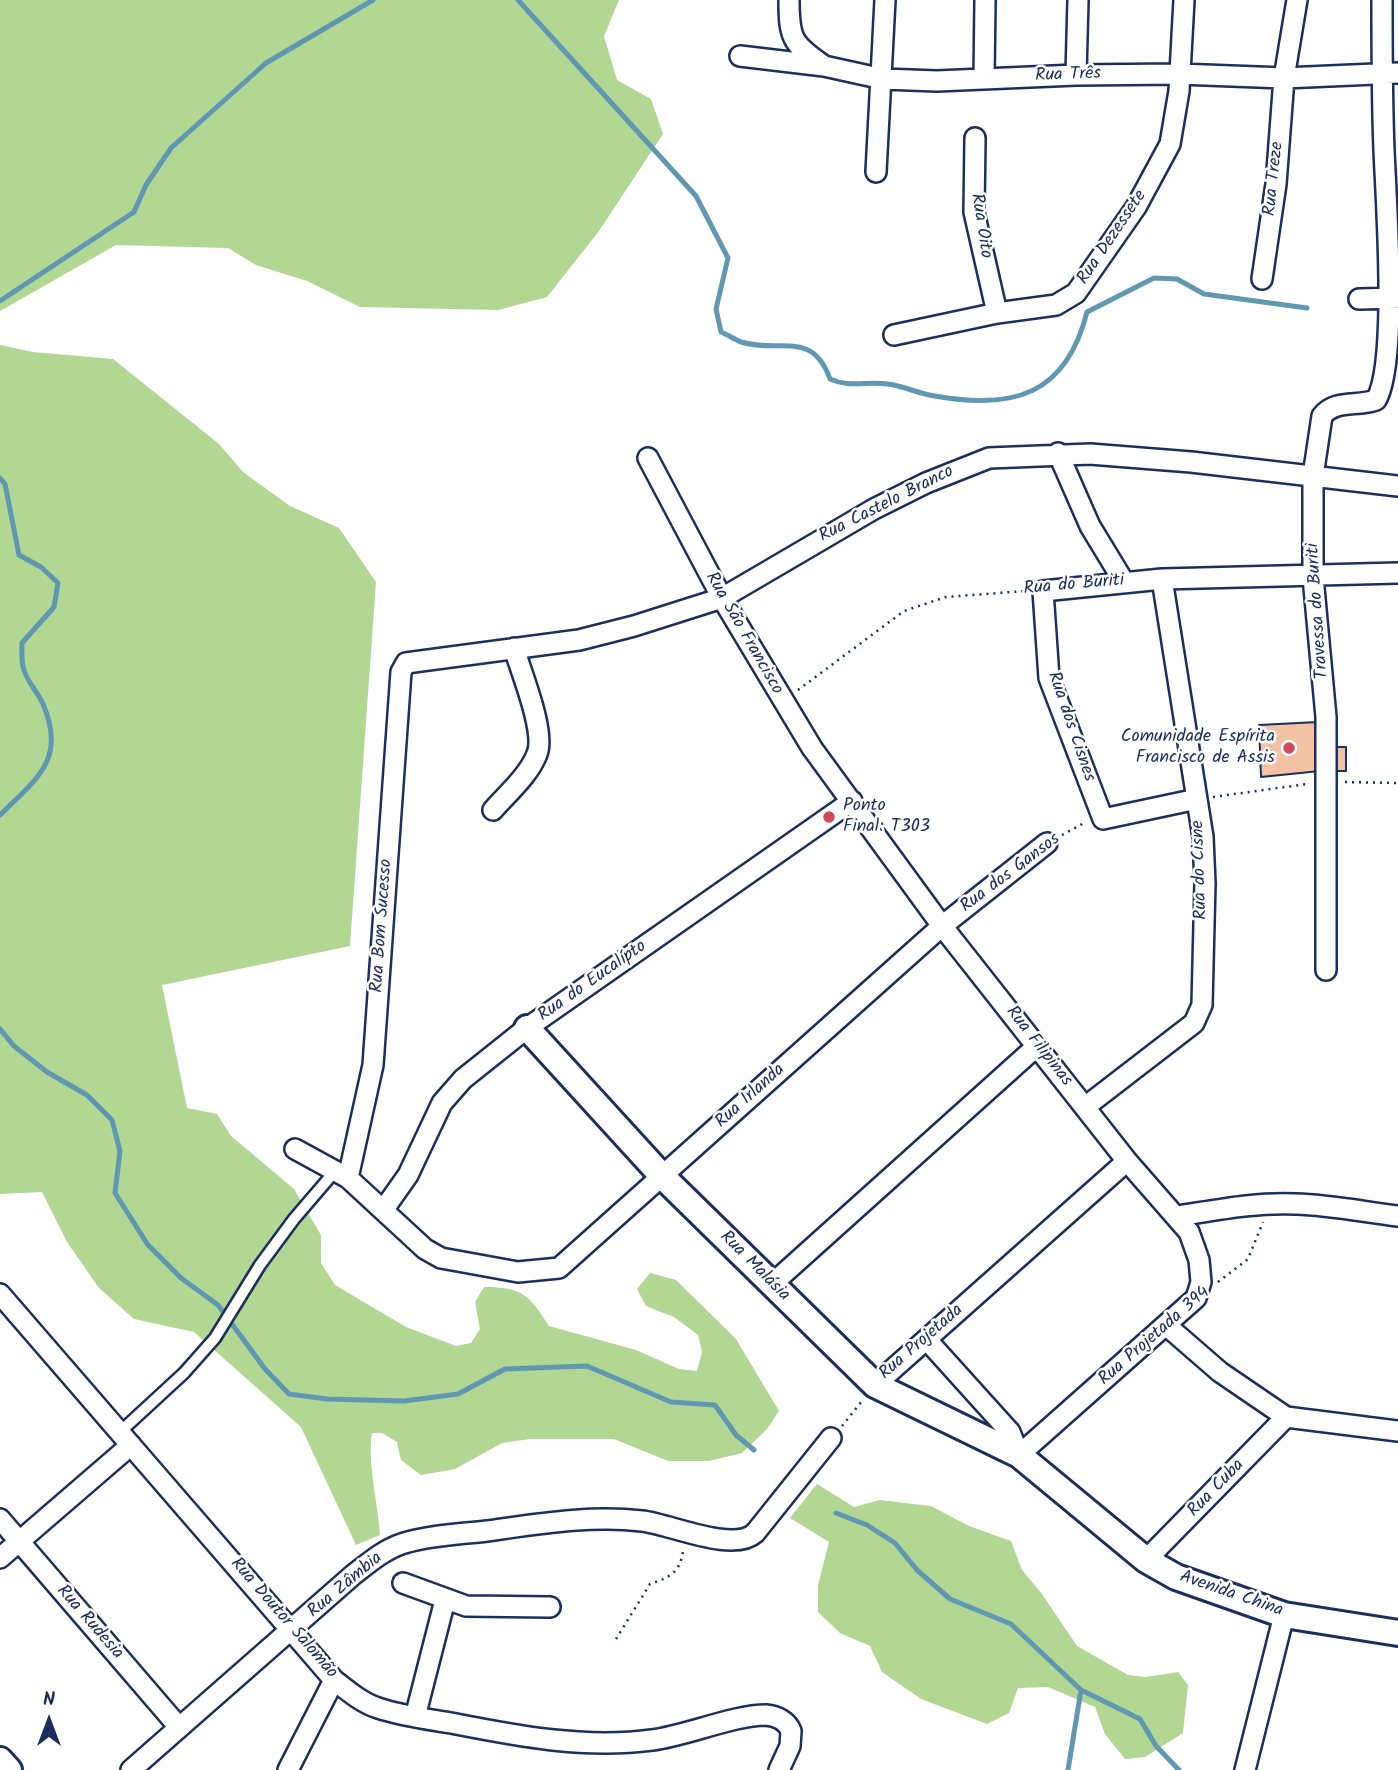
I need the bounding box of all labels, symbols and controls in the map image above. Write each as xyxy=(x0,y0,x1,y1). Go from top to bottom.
street label: Rua Três xyxy=(1035,64,1101,88)
street label: Rua Treze xyxy=(1260,141,1290,217)
street label: Rua Dezessete xyxy=(1074,187,1152,289)
street label: Rua Oito xyxy=(964,192,996,260)
street label: Rua Castelo Branco xyxy=(816,462,958,548)
street label: Travessa do Buriti xyxy=(1303,542,1335,680)
street label: Rua São Francisco xyxy=(699,569,787,699)
street label: Rua do Buriti xyxy=(1023,571,1125,601)
street label: Rua dos Cisnes xyxy=(1041,669,1099,785)
place label: Comunidade Espírita Francisco de Assis xyxy=(1121,727,1275,770)
marker: Comunidade Espírita Francisco de Assis xyxy=(1281,740,1297,756)
place label: Ponto Final: T303 xyxy=(843,796,930,838)
marker: Ponto Final: T303 xyxy=(821,809,837,825)
street label: Rua do Cisne xyxy=(1188,820,1214,920)
street label: Rua dos Gansos xyxy=(957,829,1065,919)
street label: Rua Bom Sucesso xyxy=(368,859,398,993)
street label: Rua do Eucalípto xyxy=(535,937,651,1027)
street label: Rua Filipinas xyxy=(1000,1003,1076,1091)
street label: Rua Irlanda xyxy=(712,1060,790,1134)
street label: Rua Malásia xyxy=(714,1227,794,1307)
street label: Rua Projetada 394 xyxy=(1095,1283,1215,1391)
street label: Rua Projetada xyxy=(876,1301,968,1385)
street label: Rua Cuba xyxy=(1184,1456,1250,1522)
street label: Rua Zâmbia xyxy=(304,1548,388,1624)
street label: Rua Doutor Salomão xyxy=(225,1554,341,1684)
street label: Avenida China xyxy=(1176,1567,1286,1623)
street label: Rua Rudesia xyxy=(51,1581,127,1665)
text: N xyxy=(43,1685,55,1715)
north arrow xyxy=(14,1686,84,1756)

